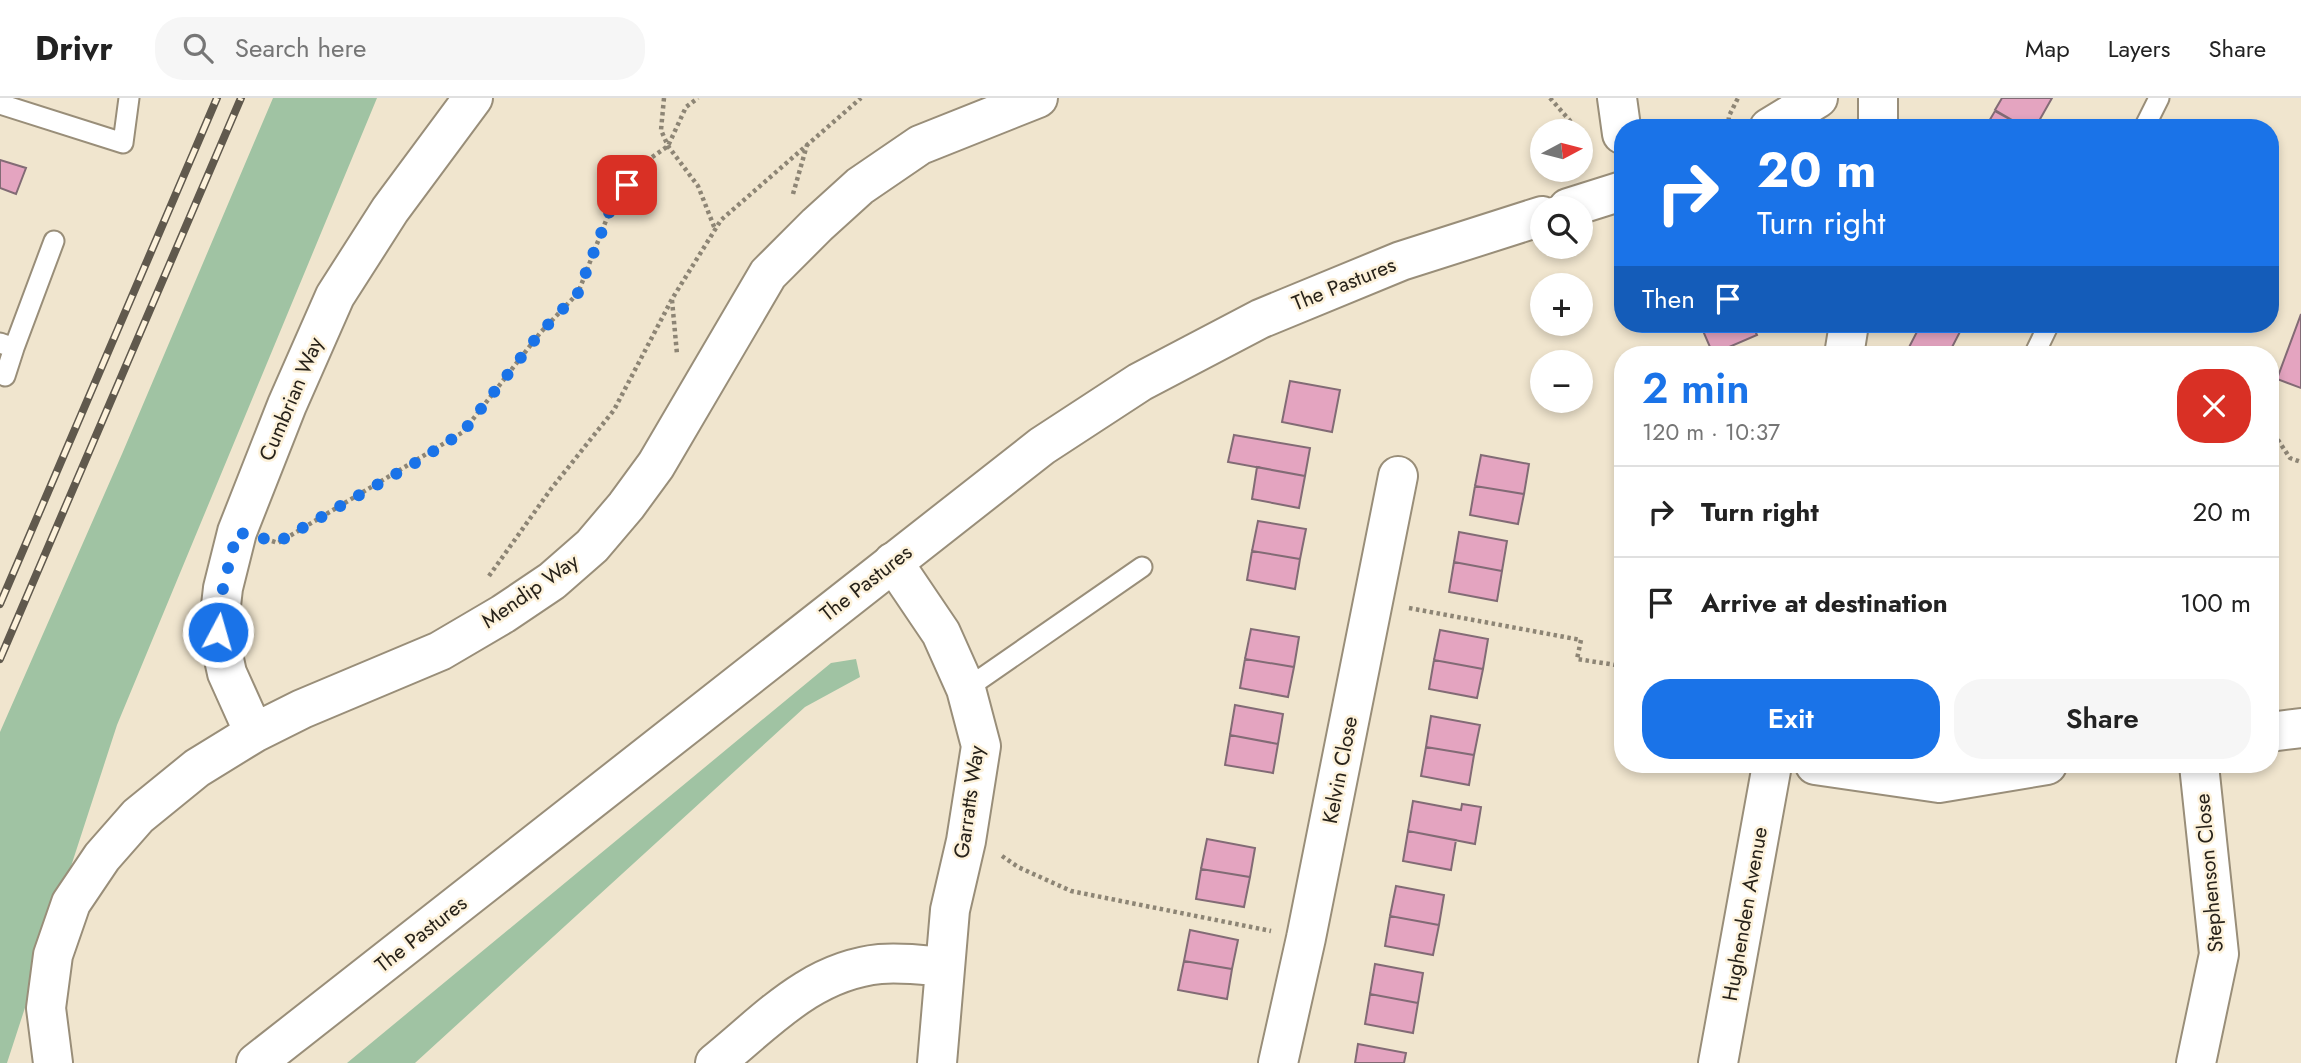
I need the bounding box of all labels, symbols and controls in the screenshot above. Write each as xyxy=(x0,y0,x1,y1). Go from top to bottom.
search box xyxy=(155,17,645,80)
text: Drivr xyxy=(35,25,113,72)
icon: search xyxy=(179,29,217,67)
text: Search here xyxy=(235,29,366,67)
text: Map xyxy=(2025,31,2070,66)
text: Layers xyxy=(2108,31,2170,66)
text: Share xyxy=(2208,31,2266,66)
north arrow xyxy=(1530,119,1592,182)
map controls xyxy=(1530,119,1593,413)
text: 20 m xyxy=(1757,135,1876,205)
icon: right xyxy=(1642,147,1733,238)
pin xyxy=(597,155,657,215)
icon: arrive xyxy=(608,166,646,204)
button: search xyxy=(1530,196,1593,259)
text: Turn right xyxy=(1757,200,1886,246)
street label: The Pastures xyxy=(1288,250,1400,318)
button: + xyxy=(1530,273,1593,336)
text: Then xyxy=(1642,280,1695,318)
icon: arrive xyxy=(1709,280,1747,318)
street label: Cumbrian Way xyxy=(251,332,331,466)
button: − xyxy=(1530,350,1593,413)
text: 2 min xyxy=(1642,358,1750,419)
button: close xyxy=(2177,369,2251,443)
text: 120 m · 10:37 xyxy=(1642,415,1780,449)
icon: right xyxy=(1642,493,1680,531)
text: Turn right xyxy=(1701,493,1819,531)
text: 20 m xyxy=(2193,493,2251,531)
street label: The Pastures xyxy=(814,537,918,629)
street label: Mendip Way xyxy=(475,546,585,636)
icon: arrive xyxy=(1642,584,1680,622)
text: Arrive at destination xyxy=(1701,584,1948,622)
text: 100 m xyxy=(2180,584,2251,622)
position arrow xyxy=(181,595,255,669)
button: Exit xyxy=(1642,679,1940,759)
button: Share xyxy=(1954,679,2251,759)
street label: Kelvin Close xyxy=(1315,714,1365,826)
street label: Garratts Way xyxy=(946,743,992,860)
street label: Stephenson Close xyxy=(2187,792,2231,954)
street label: Hughenden Avenue xyxy=(1715,824,1775,1003)
street label: The Pastures xyxy=(369,888,473,980)

